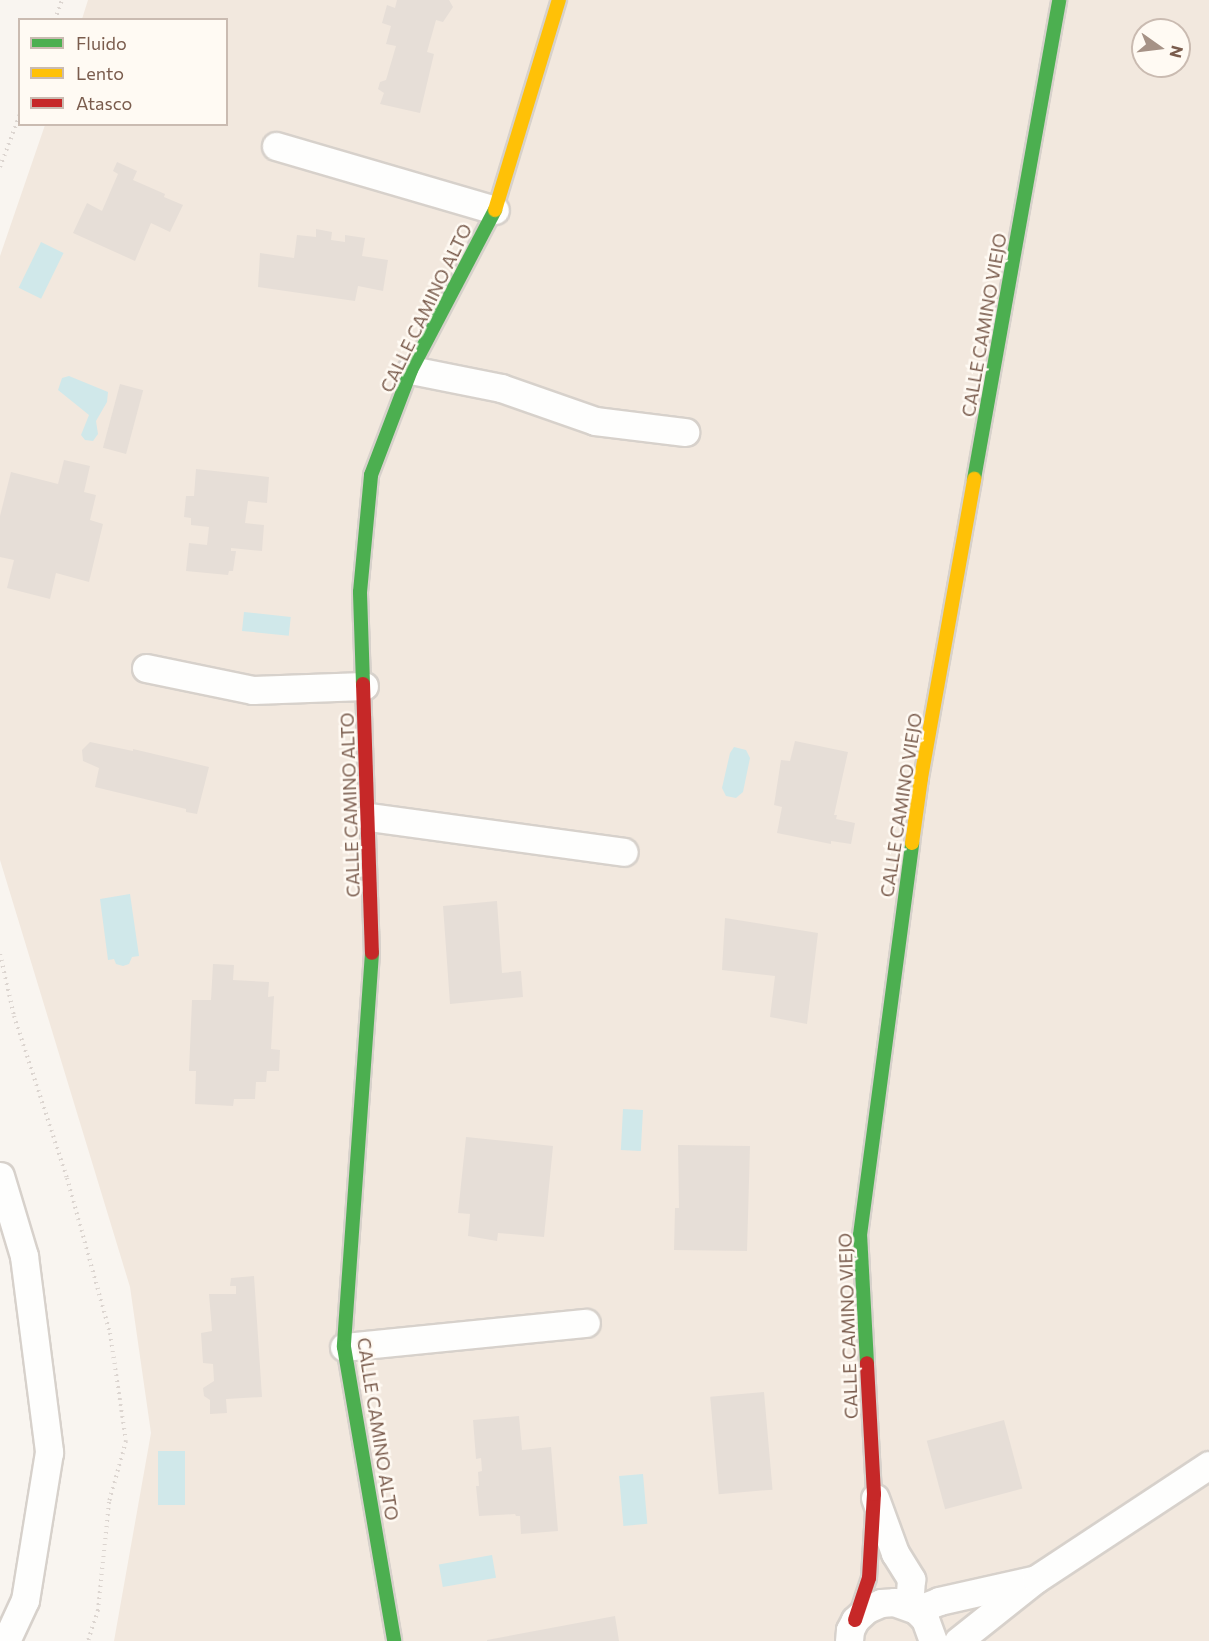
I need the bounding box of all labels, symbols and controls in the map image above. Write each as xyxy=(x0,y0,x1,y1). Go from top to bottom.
legend xyxy=(18,18,228,126)
north arrow xyxy=(1131,18,1191,78)
text: Fluido xyxy=(76,32,127,54)
text: N xyxy=(1166,44,1188,60)
text: Lento xyxy=(76,62,124,84)
text: Atasco xyxy=(76,92,132,114)
street label: CALLE CAMINO ALTO xyxy=(376,220,476,396)
street label: CALLE CAMINO VIEJO xyxy=(957,231,1011,419)
street label: CALLE CAMINO VIEJO xyxy=(876,711,926,899)
street label: CALLE CAMINO ALTO xyxy=(336,712,364,898)
street label: CALLE CAMINO VIEJO xyxy=(834,1233,862,1419)
street label: CALLE CAMINO ALTO xyxy=(353,1336,403,1522)

